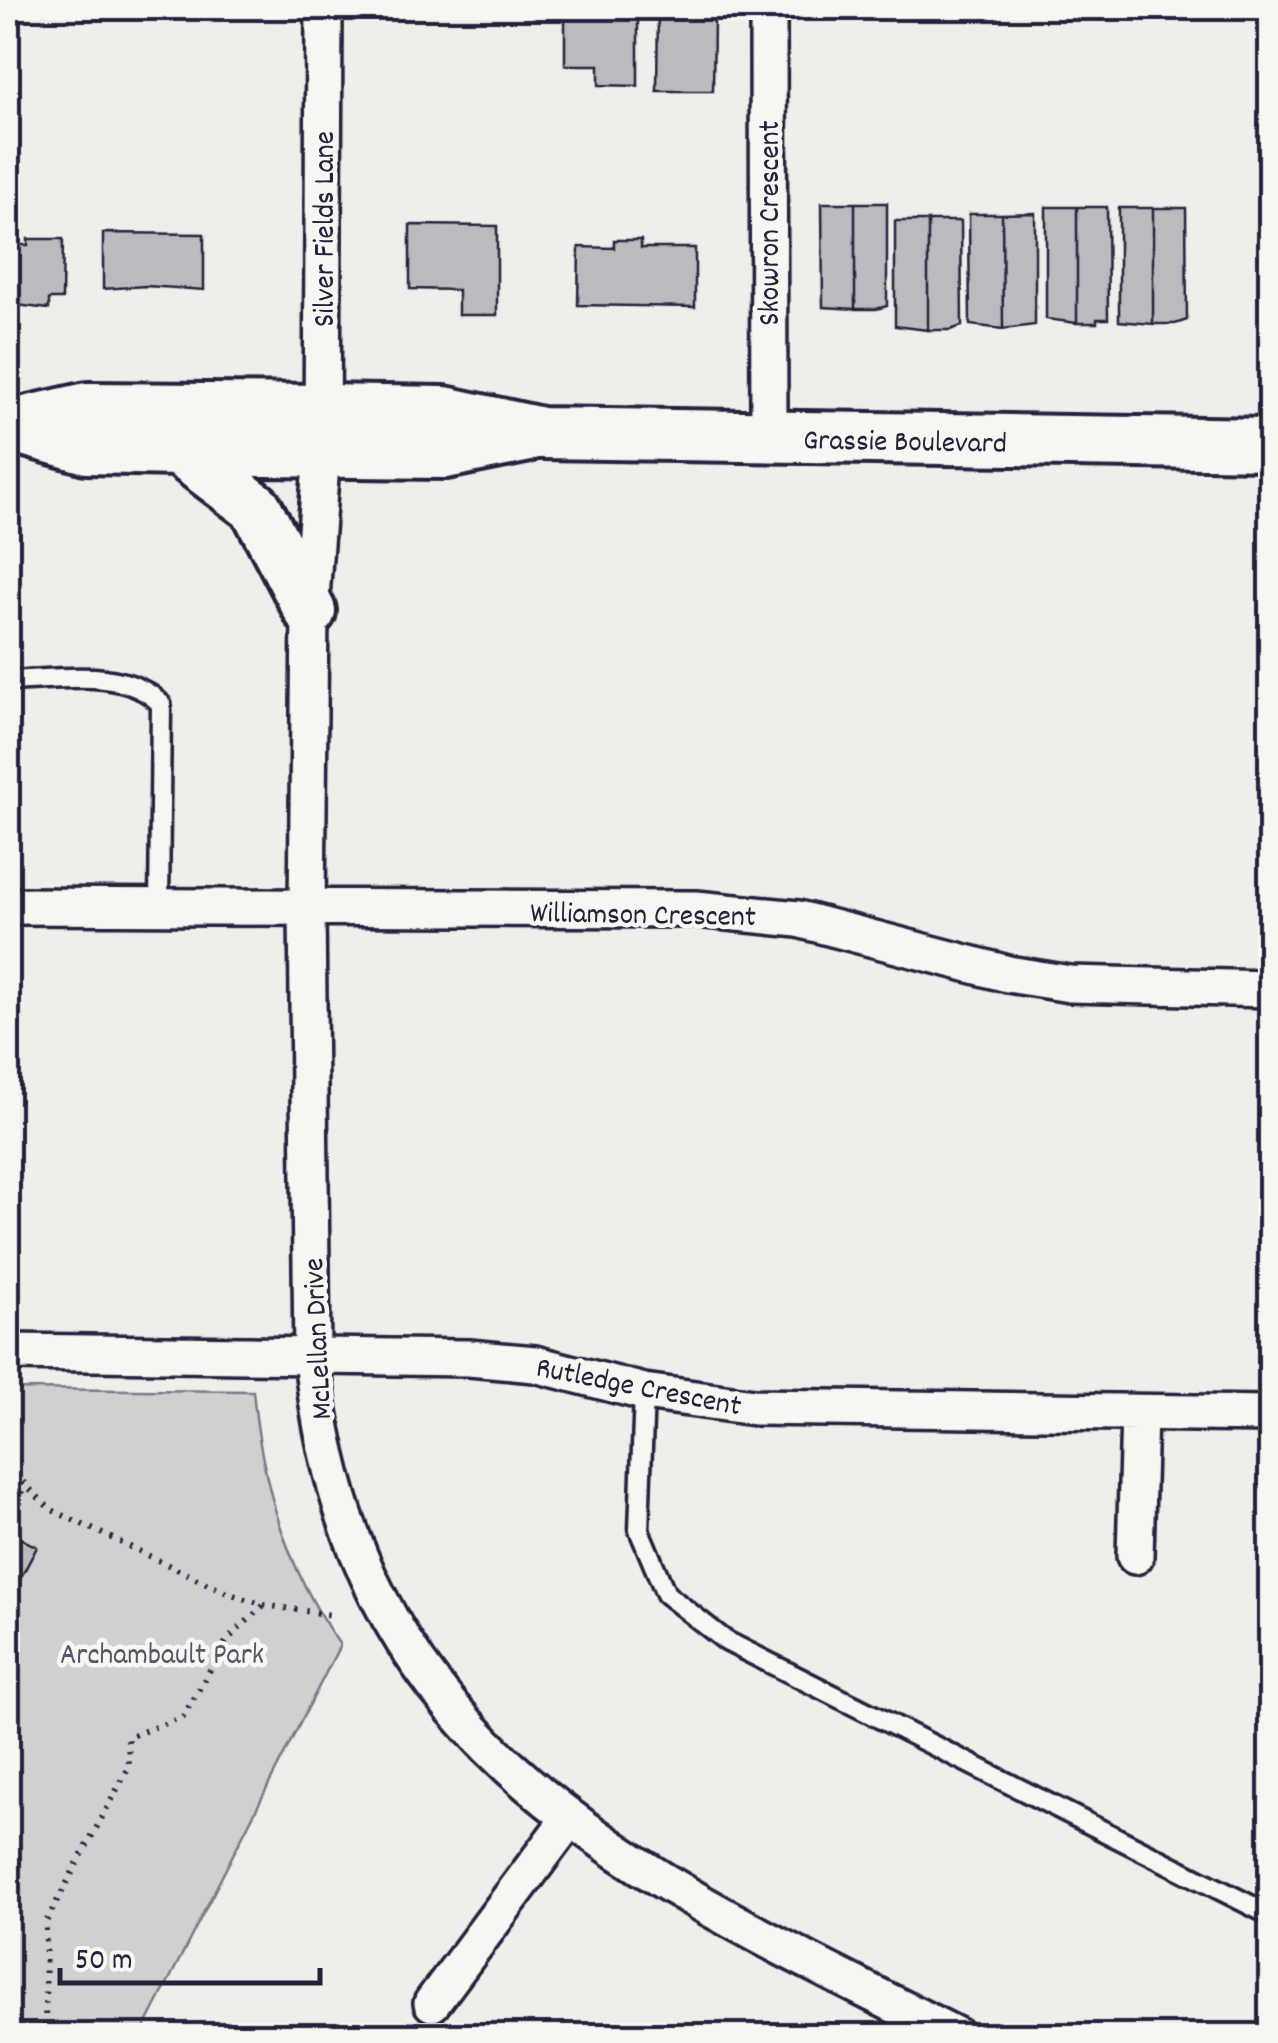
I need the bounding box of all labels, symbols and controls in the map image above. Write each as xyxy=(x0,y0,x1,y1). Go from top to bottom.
street label: Skowron Crescent xyxy=(751,120,794,326)
street label: Silver Fields Lane xyxy=(306,131,349,327)
street label: Grassie Boulevard xyxy=(803,421,1007,468)
street label: Williamson Crescent xyxy=(530,894,756,941)
street label: McLellan Drive xyxy=(295,1257,346,1421)
street label: Rutledge Crescent xyxy=(532,1348,744,1430)
park label: Archambault Park xyxy=(60,1636,264,1679)
scale bar xyxy=(60,1923,320,1985)
text: 50 m xyxy=(75,1941,133,1984)

